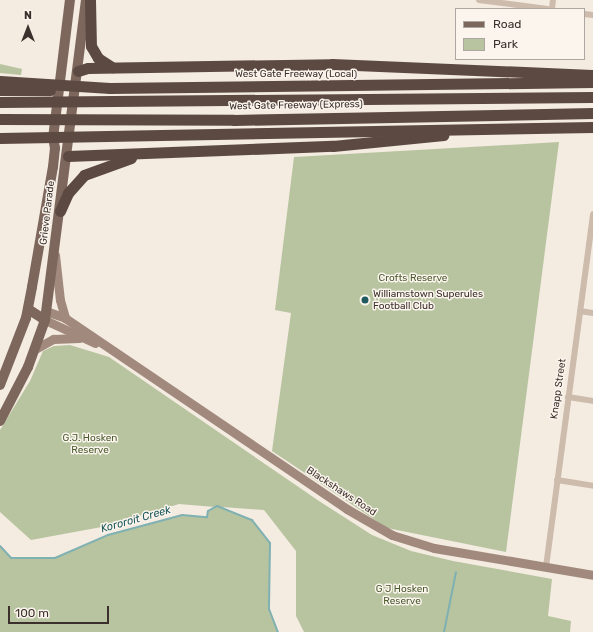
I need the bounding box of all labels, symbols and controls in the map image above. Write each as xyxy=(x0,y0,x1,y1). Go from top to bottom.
north arrow xyxy=(8,8,48,48)
legend xyxy=(455,8,585,60)
text: N xyxy=(24,9,32,22)
text: Road xyxy=(493,17,521,31)
text: Park xyxy=(493,37,518,51)
street label: West Gate Freeway (Local) xyxy=(235,69,357,81)
street label: West Gate Freeway (Express) xyxy=(229,99,363,113)
street label: Grieve Parade xyxy=(38,180,58,246)
park label: Crofts Reserve xyxy=(379,273,447,285)
place label: Williamstown Superules Football Club xyxy=(373,288,483,312)
marker: Williamstown Superules Football Club xyxy=(360,295,370,305)
street label: Knapp Street xyxy=(549,358,569,420)
park label: G.J. Hosken Reserve xyxy=(63,432,117,456)
street label: Blackshaws Road xyxy=(304,465,378,519)
water label: Kororoit Creek xyxy=(99,504,173,536)
park label: G J Hosken Reserve xyxy=(376,583,428,606)
scale bar xyxy=(10,598,111,624)
text: 100 m xyxy=(15,606,49,620)

